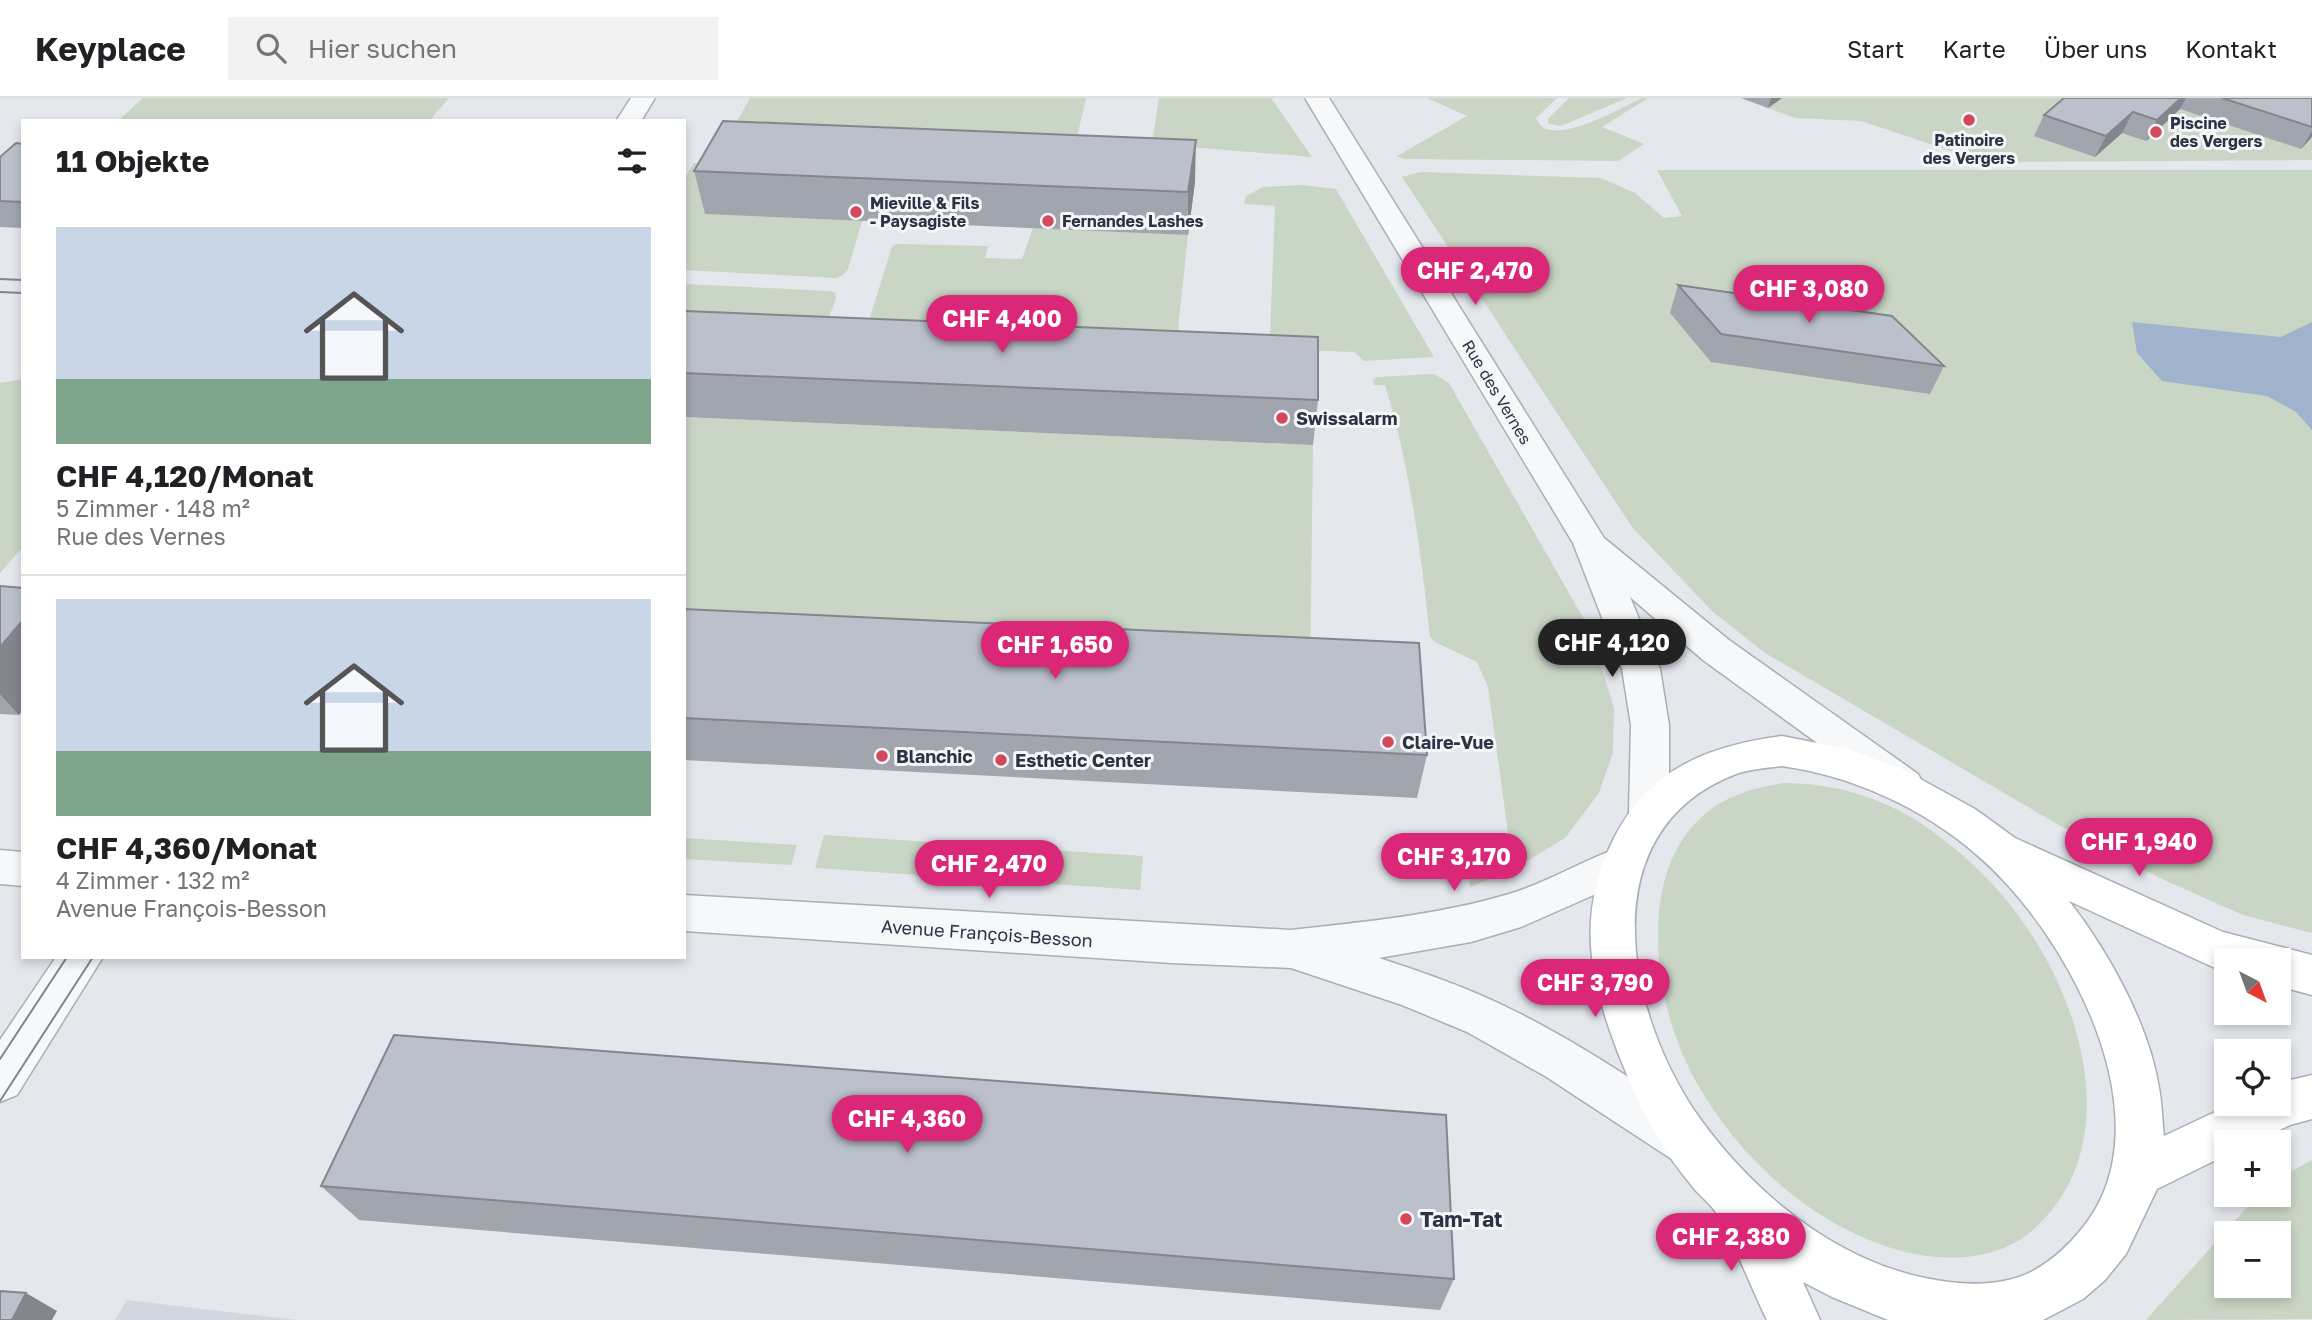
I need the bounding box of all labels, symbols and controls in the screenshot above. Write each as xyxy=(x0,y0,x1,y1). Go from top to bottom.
search box xyxy=(228,17,718,80)
text: Keyplace xyxy=(35,29,186,68)
icon: search xyxy=(252,29,290,67)
text: Hier suchen xyxy=(308,33,457,64)
text: Start xyxy=(1847,34,1904,63)
text: Karte xyxy=(1942,34,2006,63)
text: Über uns xyxy=(2044,34,2147,63)
text: Kontakt xyxy=(2185,34,2277,63)
marker: Patinoire des Vergers xyxy=(1961,112,1977,128)
place label: Piscine des Vergers xyxy=(2170,113,2263,151)
marker: Piscine des Vergers xyxy=(2148,124,2164,140)
place label: Patinoire des Vergers xyxy=(1923,130,2015,168)
icon: filters xyxy=(613,142,651,180)
text: 11 Objekte xyxy=(56,143,209,179)
place label: Mieville & Fils - Paysagiste xyxy=(870,193,979,231)
marker: Mieville & Fils - Paysagiste xyxy=(848,204,864,220)
place label: Fernandes Lashes xyxy=(1062,211,1204,231)
marker: Fernandes Lashes xyxy=(1040,213,1056,229)
pin: CHF 2,470 xyxy=(1395,248,1555,307)
text: CHF 2,470 xyxy=(1417,256,1533,284)
pin: CHF 3,080 xyxy=(1729,266,1889,325)
icon: home xyxy=(291,273,417,399)
text: CHF 3,080 xyxy=(1749,274,1869,302)
pin: CHF 4,400 xyxy=(922,296,1082,355)
text: CHF 4,400 xyxy=(942,304,1062,332)
street label: Rue des Vernes xyxy=(1458,336,1536,448)
place label: Swissalarm xyxy=(1296,407,1398,429)
marker: Swissalarm xyxy=(1274,410,1290,426)
text: CHF 4,120/Monat xyxy=(56,458,314,494)
text: 5 Zimmer · 148 m² xyxy=(56,494,250,522)
text: Rue des Vernes xyxy=(56,522,226,550)
pin: CHF 4,120 xyxy=(1532,620,1692,679)
pin: CHF 1,650 xyxy=(975,622,1135,681)
text: CHF 4,120 xyxy=(1554,628,1670,656)
text: CHF 1,650 xyxy=(997,630,1113,658)
icon: home xyxy=(291,645,417,771)
place label: Claire-Vue xyxy=(1402,731,1494,753)
marker: Claire-Vue xyxy=(1380,734,1396,750)
place label: Blanchic xyxy=(896,745,973,767)
marker: Blanchic xyxy=(874,748,890,764)
place label: Esthetic Center xyxy=(1015,749,1151,771)
marker: Esthetic Center xyxy=(993,752,1009,768)
pin: CHF 1,940 xyxy=(2059,818,2219,878)
text: CHF 1,940 xyxy=(2081,827,2197,855)
text: CHF 4,360/Monat xyxy=(56,830,317,866)
pin: CHF 3,170 xyxy=(1374,834,1534,893)
pin: CHF 2,470 xyxy=(909,840,1069,900)
text: CHF 3,170 xyxy=(1397,842,1511,870)
text: CHF 2,470 xyxy=(931,849,1047,877)
text: 4 Zimmer · 132 m² xyxy=(56,866,250,894)
text: Avenue François-Besson xyxy=(56,894,327,922)
street label: Avenue François-Besson xyxy=(880,915,1094,951)
north arrow xyxy=(2214,948,2291,1026)
map controls xyxy=(2214,948,2291,1298)
pin: CHF 3,790 xyxy=(1515,960,1675,1019)
text: CHF 3,790 xyxy=(1537,968,1653,996)
button: locate xyxy=(2214,1039,2291,1116)
pin: CHF 4,360 xyxy=(827,1096,987,1155)
text: CHF 4,360 xyxy=(848,1104,966,1132)
button: + xyxy=(2214,1130,2291,1207)
place label: Tam-Tat xyxy=(1420,1206,1503,1232)
marker: Tam-Tat xyxy=(1398,1211,1414,1227)
pin: CHF 2,380 xyxy=(1651,1214,1811,1273)
button: − xyxy=(2214,1221,2291,1298)
text: CHF 2,380 xyxy=(1672,1222,1790,1250)

